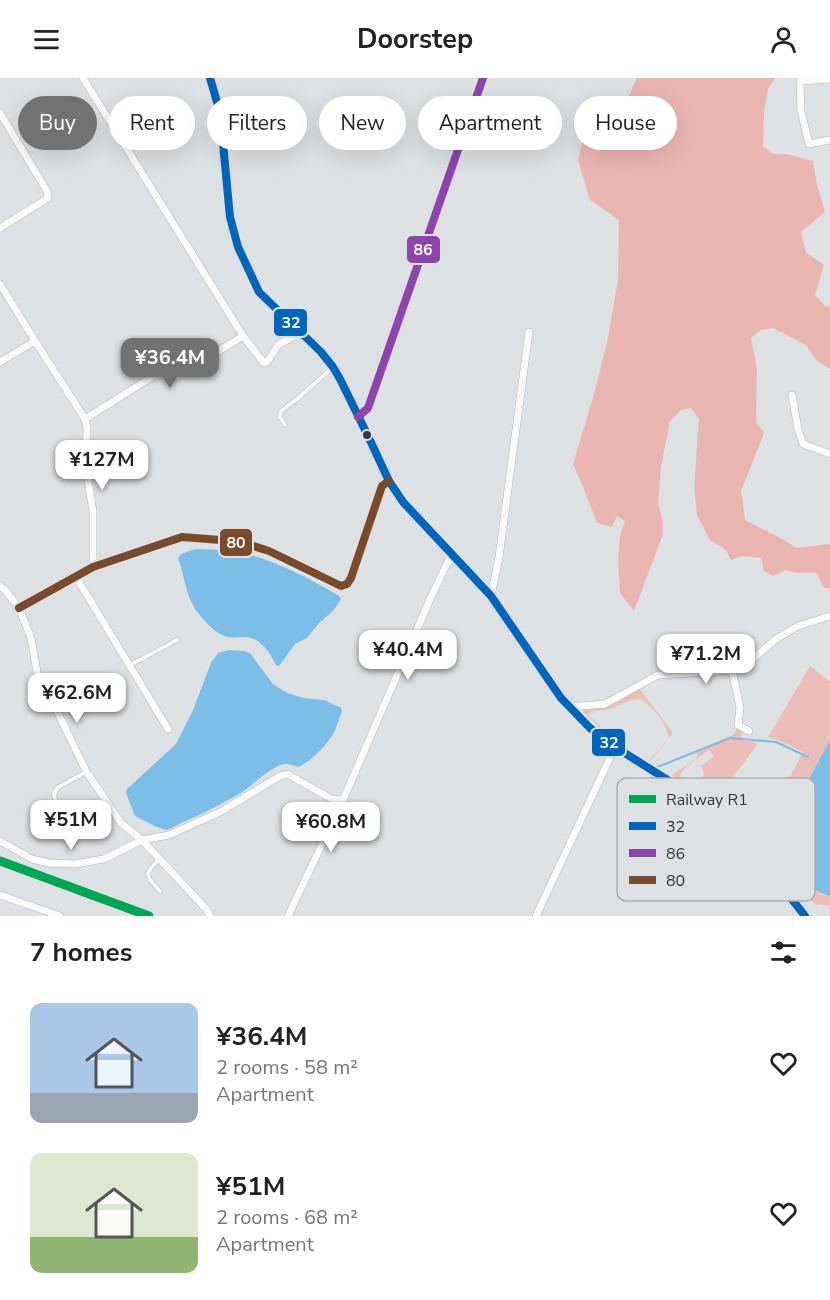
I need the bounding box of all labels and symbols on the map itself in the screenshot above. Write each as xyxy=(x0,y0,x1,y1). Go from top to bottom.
line badge: 86 xyxy=(406,235,441,264)
text: 86 xyxy=(413,239,433,261)
line badge: 32 xyxy=(273,308,308,337)
text: 32 xyxy=(281,312,301,334)
pin: ¥36.4M xyxy=(121,338,219,389)
unlabelled marker xyxy=(361,429,373,441)
pin: ¥127M xyxy=(60,440,144,491)
line badge: 80 xyxy=(219,528,253,557)
text: 80 xyxy=(226,532,246,554)
pin: ¥40.4M xyxy=(359,630,457,681)
pin: ¥71.2M xyxy=(657,634,755,685)
pin: ¥62.6M xyxy=(28,673,126,724)
line badge: 32 xyxy=(591,728,626,757)
text: 32 xyxy=(599,732,619,754)
legend xyxy=(617,778,815,901)
text: Railway R1 xyxy=(666,789,748,811)
pin: ¥51M xyxy=(35,800,107,851)
pin: ¥60.8M xyxy=(282,802,380,853)
text: 32 xyxy=(666,816,685,838)
text: 86 xyxy=(666,843,685,865)
text: 80 xyxy=(666,870,685,892)

